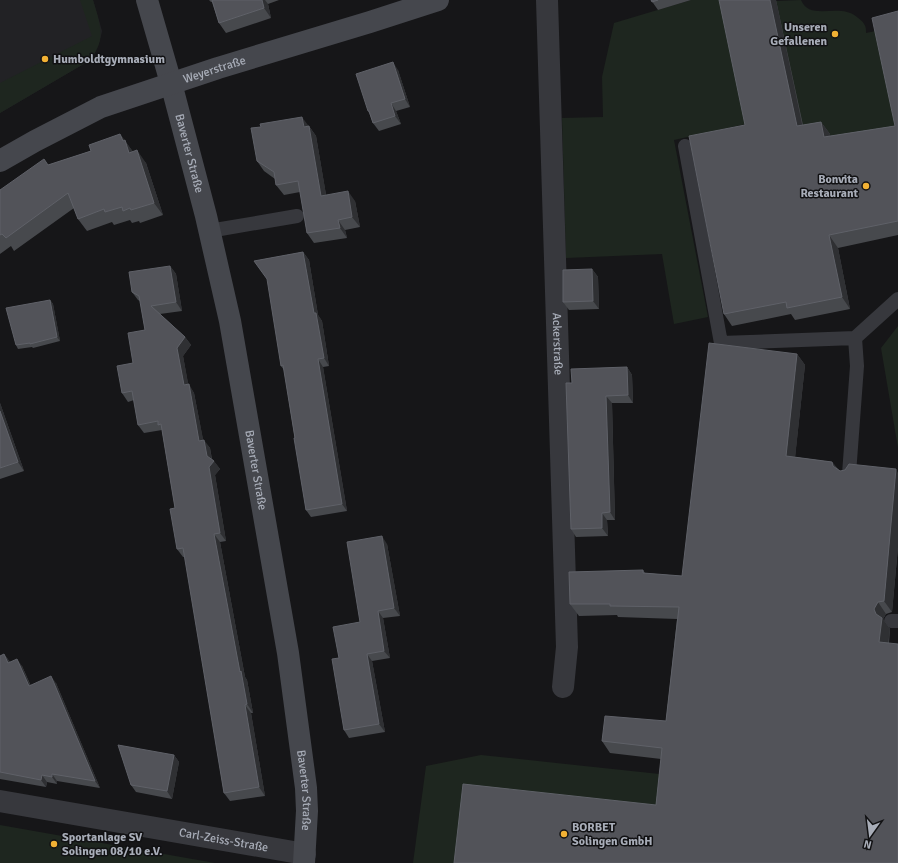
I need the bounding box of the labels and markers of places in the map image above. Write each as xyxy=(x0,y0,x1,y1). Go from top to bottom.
place label: Unseren Gefallenen xyxy=(770,20,827,49)
marker: Unseren Gefallenen xyxy=(830,29,840,39)
place label: Humboldtgymnasium xyxy=(53,52,165,67)
marker: Humboldtgymnasium xyxy=(40,54,50,64)
place label: Bonvita Restaurant xyxy=(800,172,858,201)
marker: Bonvita Restaurant xyxy=(861,181,871,191)
place label: BORBET Solingen GmbH xyxy=(572,820,653,849)
marker: BORBET Solingen GmbH xyxy=(559,829,569,839)
place label: Sportanlage SV Solingen 08/10 e.V. xyxy=(62,830,162,859)
marker: Sportanlage SV Solingen 08/10 e.V. xyxy=(49,839,59,849)

